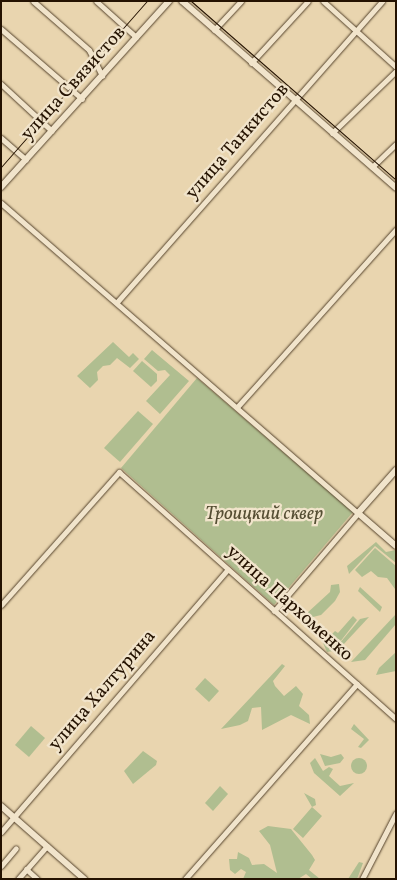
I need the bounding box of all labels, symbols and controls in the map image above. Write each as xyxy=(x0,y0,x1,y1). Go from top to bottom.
street label: улица Связистов xyxy=(17,22,131,146)
street label: улица Танкистов xyxy=(181,79,295,205)
park label: Троицкий сквер xyxy=(205,504,323,526)
street label: улица Пархоменко xyxy=(221,541,357,667)
street label: улица Халтурина xyxy=(44,626,162,756)

